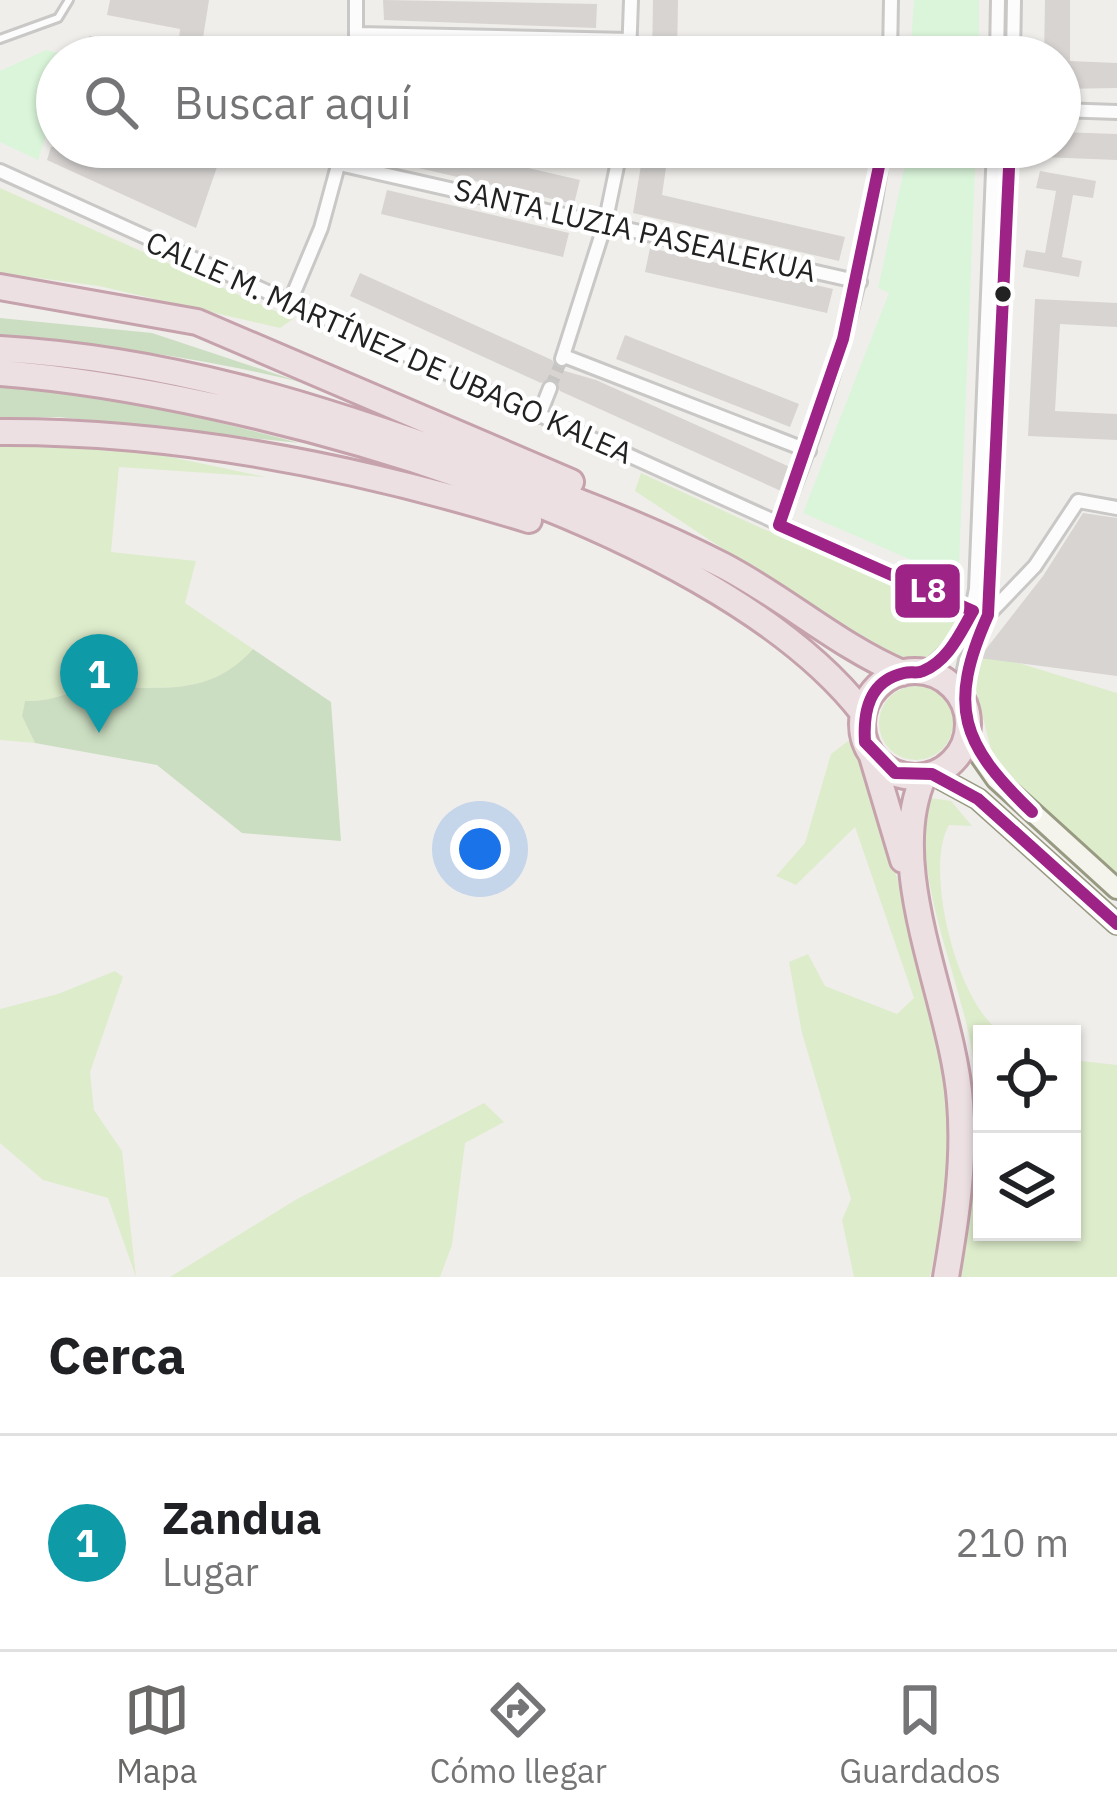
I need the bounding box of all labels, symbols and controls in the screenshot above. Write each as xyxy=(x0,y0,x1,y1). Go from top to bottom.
search box xyxy=(36,36,1081,168)
icon: search xyxy=(78,69,144,135)
text: Buscar aquí xyxy=(174,73,412,131)
street label: SANTA LUZIA PASEALEKUA xyxy=(450,169,820,290)
street label: CALLE M. MARTÍNEZ DE UBAGO KALEA xyxy=(140,221,639,472)
unlabelled marker xyxy=(992,283,1014,305)
line badge: L8 xyxy=(893,562,962,620)
text: L8 xyxy=(909,568,947,611)
pin: 1 xyxy=(60,634,138,733)
your location xyxy=(450,819,510,879)
map controls xyxy=(973,1025,1081,1241)
button: locate xyxy=(973,1025,1081,1133)
button: layers xyxy=(973,1133,1081,1241)
text: Cerca xyxy=(48,1322,186,1388)
text: Zandua xyxy=(162,1488,322,1546)
text: 1 xyxy=(75,1517,99,1568)
text: 210 m xyxy=(956,1517,1069,1568)
text: Lugar xyxy=(162,1546,259,1597)
tab: Mapa xyxy=(116,1677,197,1792)
tab: Cómo llegar xyxy=(430,1677,607,1792)
tab: Guardados xyxy=(839,1677,1001,1792)

